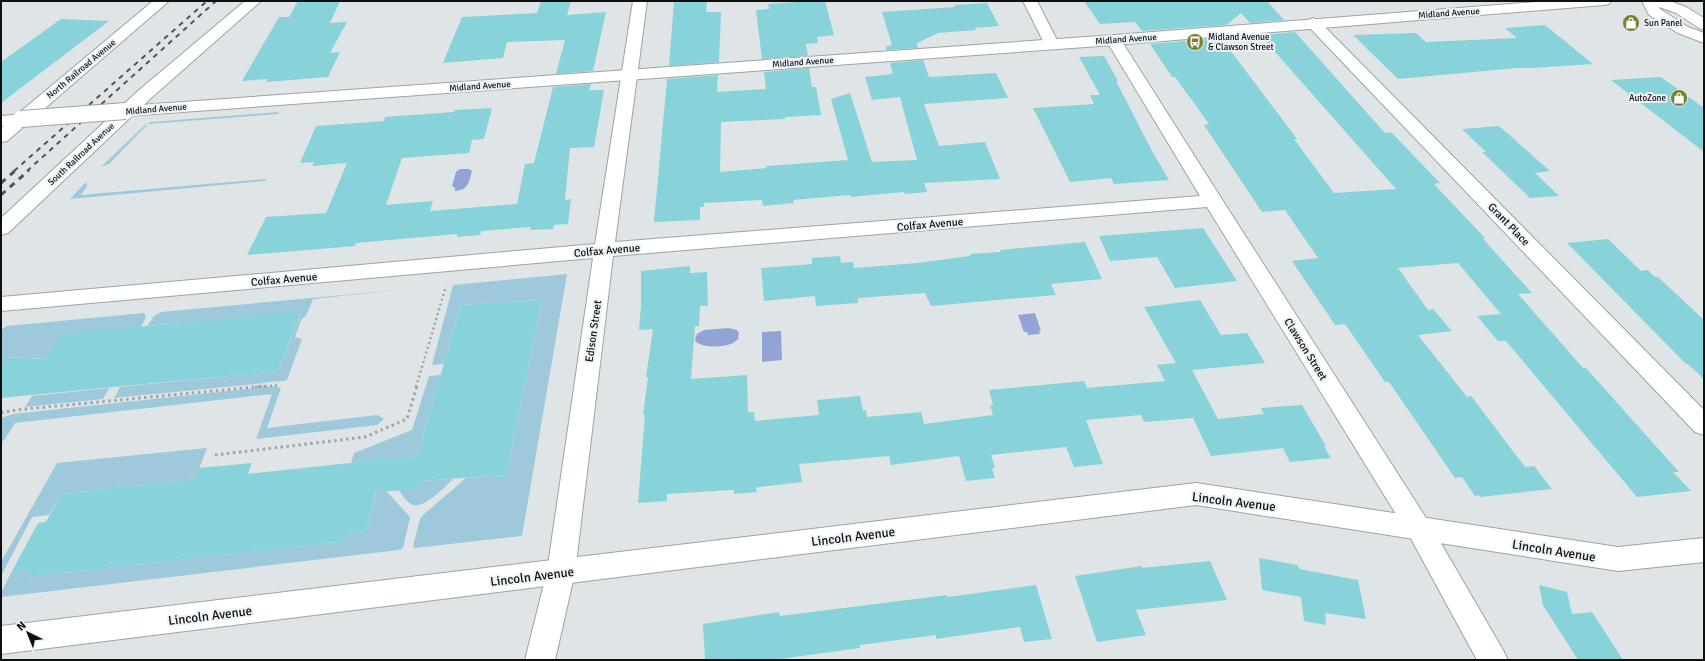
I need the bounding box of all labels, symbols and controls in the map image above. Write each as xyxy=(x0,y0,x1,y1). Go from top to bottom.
street label: Midland Avenue xyxy=(1418,6,1481,21)
shop icon: Sun Panel xyxy=(1621,13,1641,33)
place label: Sun Panel xyxy=(1644,18,1683,29)
street label: Midland Avenue xyxy=(1095,32,1158,47)
bus stop icon: Midland Avenue & Clawson Street xyxy=(1185,32,1205,52)
place label: Midland Avenue & Clawson Street xyxy=(1208,32,1274,53)
street label: North Railroad Avenue xyxy=(45,37,118,101)
street label: Midland Avenue xyxy=(772,55,835,70)
street label: Midland Avenue xyxy=(449,79,512,94)
shop icon: AutoZone xyxy=(1669,88,1689,108)
place label: AutoZone xyxy=(1629,93,1666,104)
street label: Midland Avenue xyxy=(125,101,188,118)
street label: South Railroad Avenue xyxy=(46,120,117,188)
street label: Grant Place xyxy=(1485,200,1532,248)
street label: Colfax Avenue xyxy=(896,215,964,234)
street label: Colfax Avenue xyxy=(573,241,641,260)
street label: Colfax Avenue xyxy=(250,270,318,289)
street label: Edison Street xyxy=(583,299,604,363)
street label: Clawson Street xyxy=(1281,316,1330,383)
street label: Lincoln Avenue xyxy=(1191,489,1277,515)
street label: Lincoln Avenue xyxy=(810,524,896,550)
street label: Lincoln Avenue xyxy=(1511,536,1597,565)
street label: Lincoln Avenue xyxy=(489,564,575,590)
street label: Lincoln Avenue xyxy=(167,603,253,629)
north arrow xyxy=(8,613,48,653)
text: N xyxy=(14,619,29,633)

